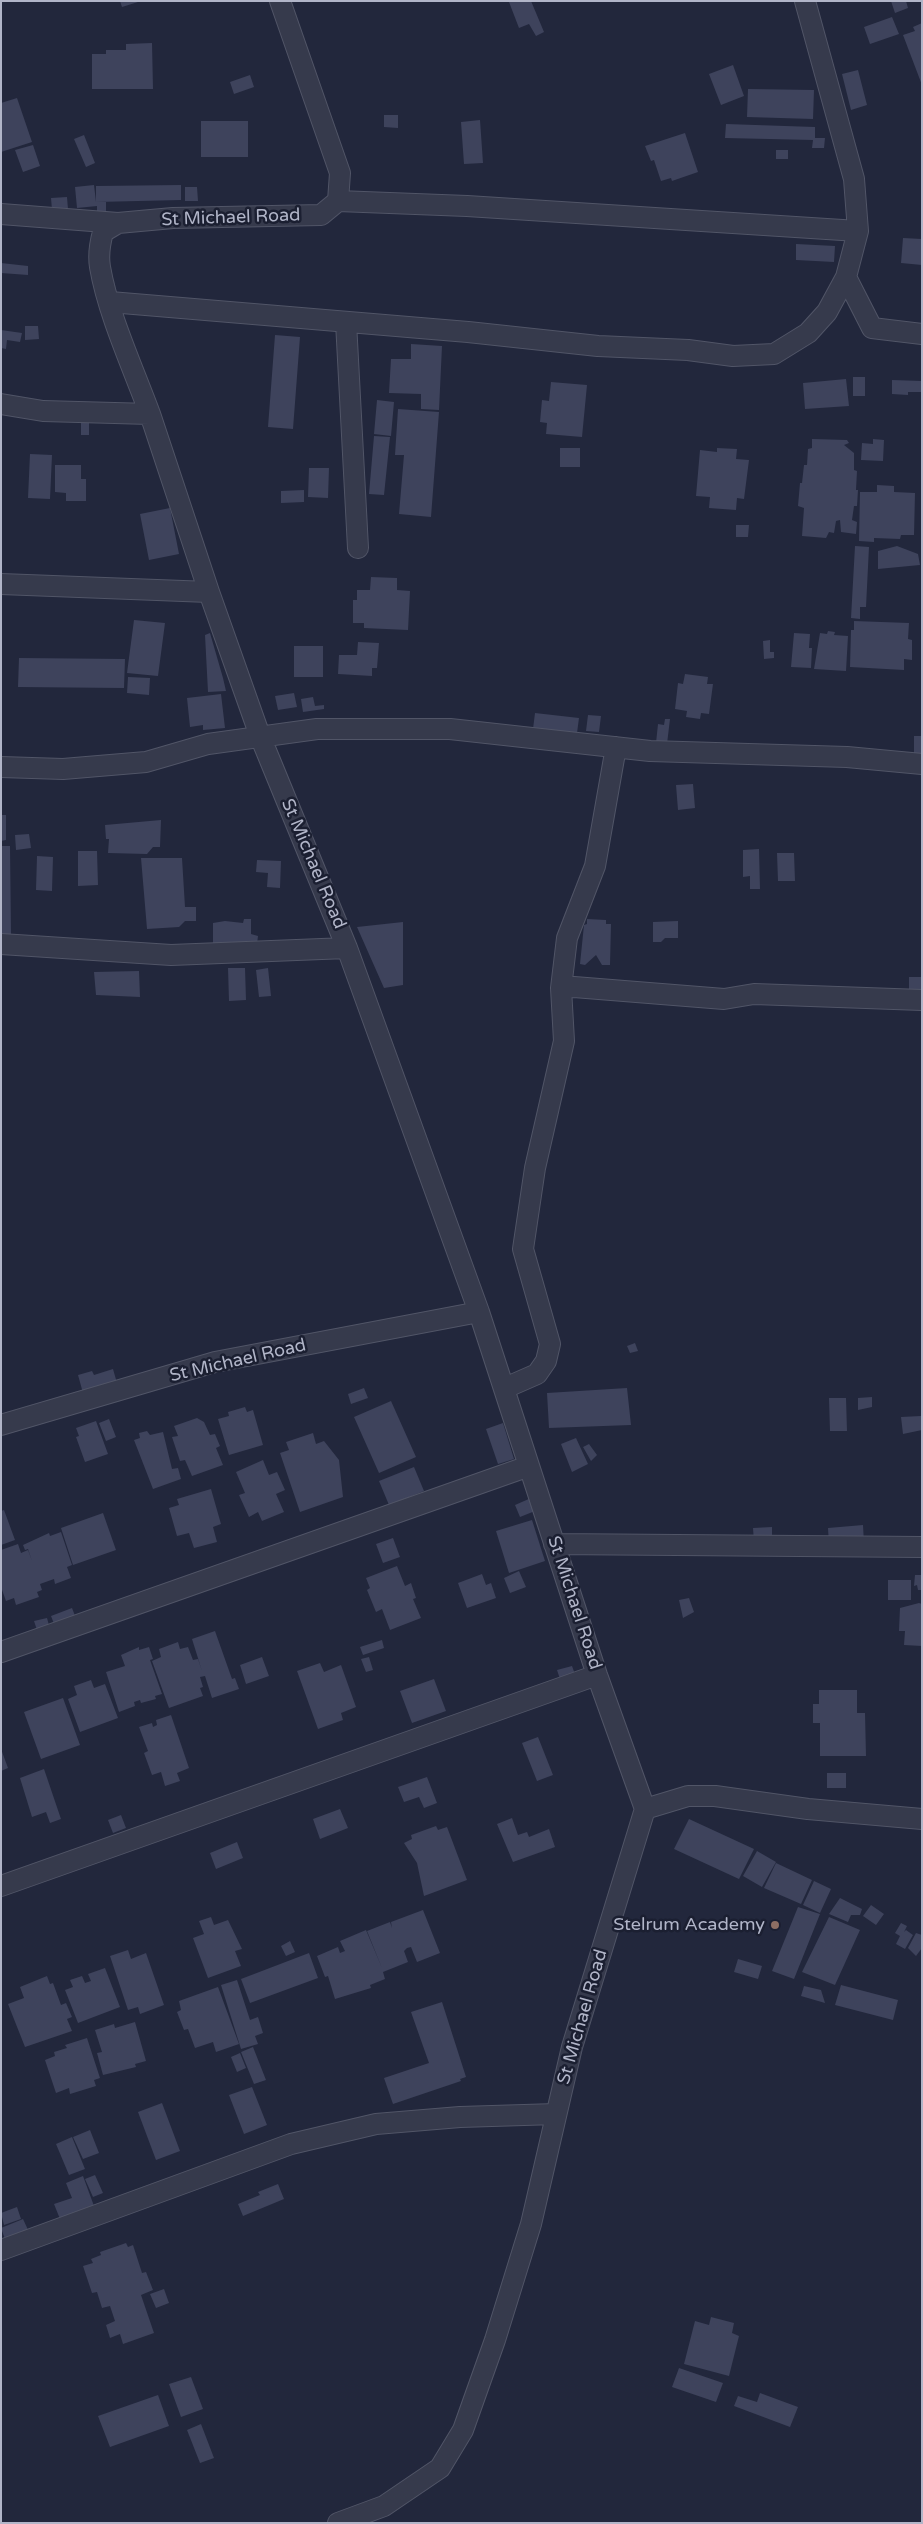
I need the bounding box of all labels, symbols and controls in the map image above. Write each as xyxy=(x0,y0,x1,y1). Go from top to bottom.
street label: St Michael Road xyxy=(161,205,301,231)
street label: St Michael Road xyxy=(276,796,350,932)
street label: St Michael Road xyxy=(168,1335,308,1387)
street label: St Michael Road xyxy=(542,1533,606,1673)
place label: Stelrum Academy xyxy=(613,1914,765,1936)
marker: Stelrum Academy xyxy=(769,1919,781,1931)
street label: St Michael Road xyxy=(553,1947,613,2087)

